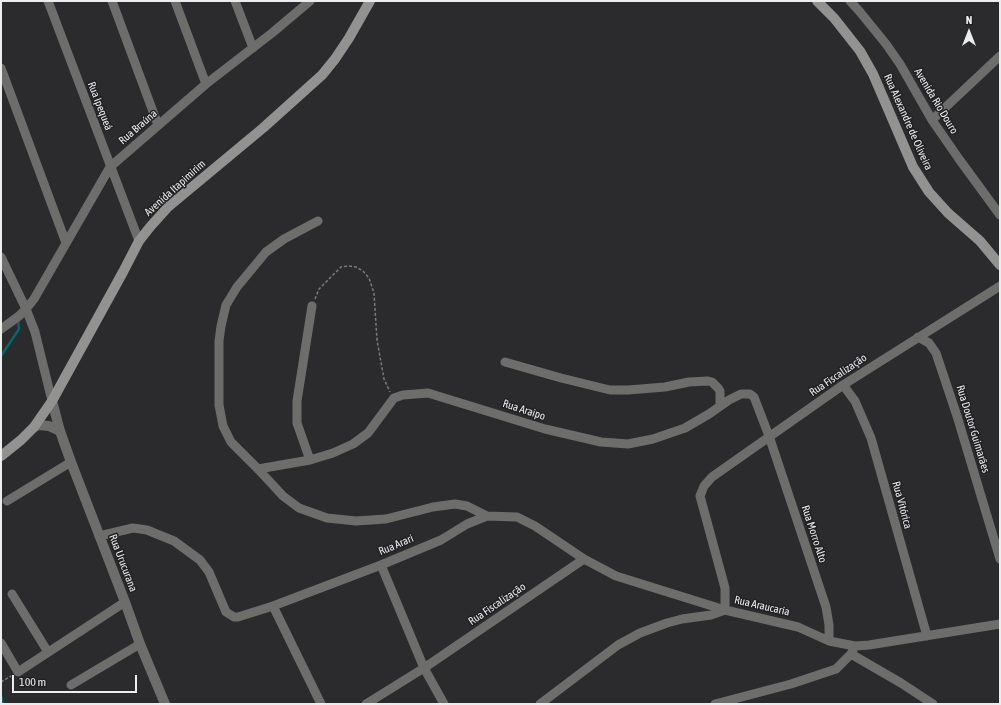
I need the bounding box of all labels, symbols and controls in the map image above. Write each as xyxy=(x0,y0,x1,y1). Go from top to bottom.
north arrow xyxy=(949,12,989,52)
text: N xyxy=(966,14,972,26)
street label: Avenida Rio Douro xyxy=(911,66,961,136)
street label: Rua Alexandre de Oliveira xyxy=(881,72,935,172)
street label: Rua Ipequeá xyxy=(85,80,115,132)
street label: Rua Braúna xyxy=(116,107,160,147)
street label: Avenida Itapimirim xyxy=(142,157,208,219)
street label: Rua Fiscalização xyxy=(807,351,869,399)
street label: Rua Doutor Guimarães xyxy=(953,384,993,474)
street label: Rua Araipo xyxy=(501,397,547,423)
street label: Rua Vitórica xyxy=(889,480,915,530)
street label: Rua Morro Alto xyxy=(799,504,829,564)
street label: Rua Urucurana xyxy=(106,532,140,594)
street label: Rua Arari xyxy=(377,532,415,558)
street label: Rua Fiscalização xyxy=(466,580,528,628)
street label: Rua Araucaria xyxy=(733,593,791,619)
scale bar xyxy=(14,667,139,693)
text: 100 m xyxy=(19,675,46,689)

